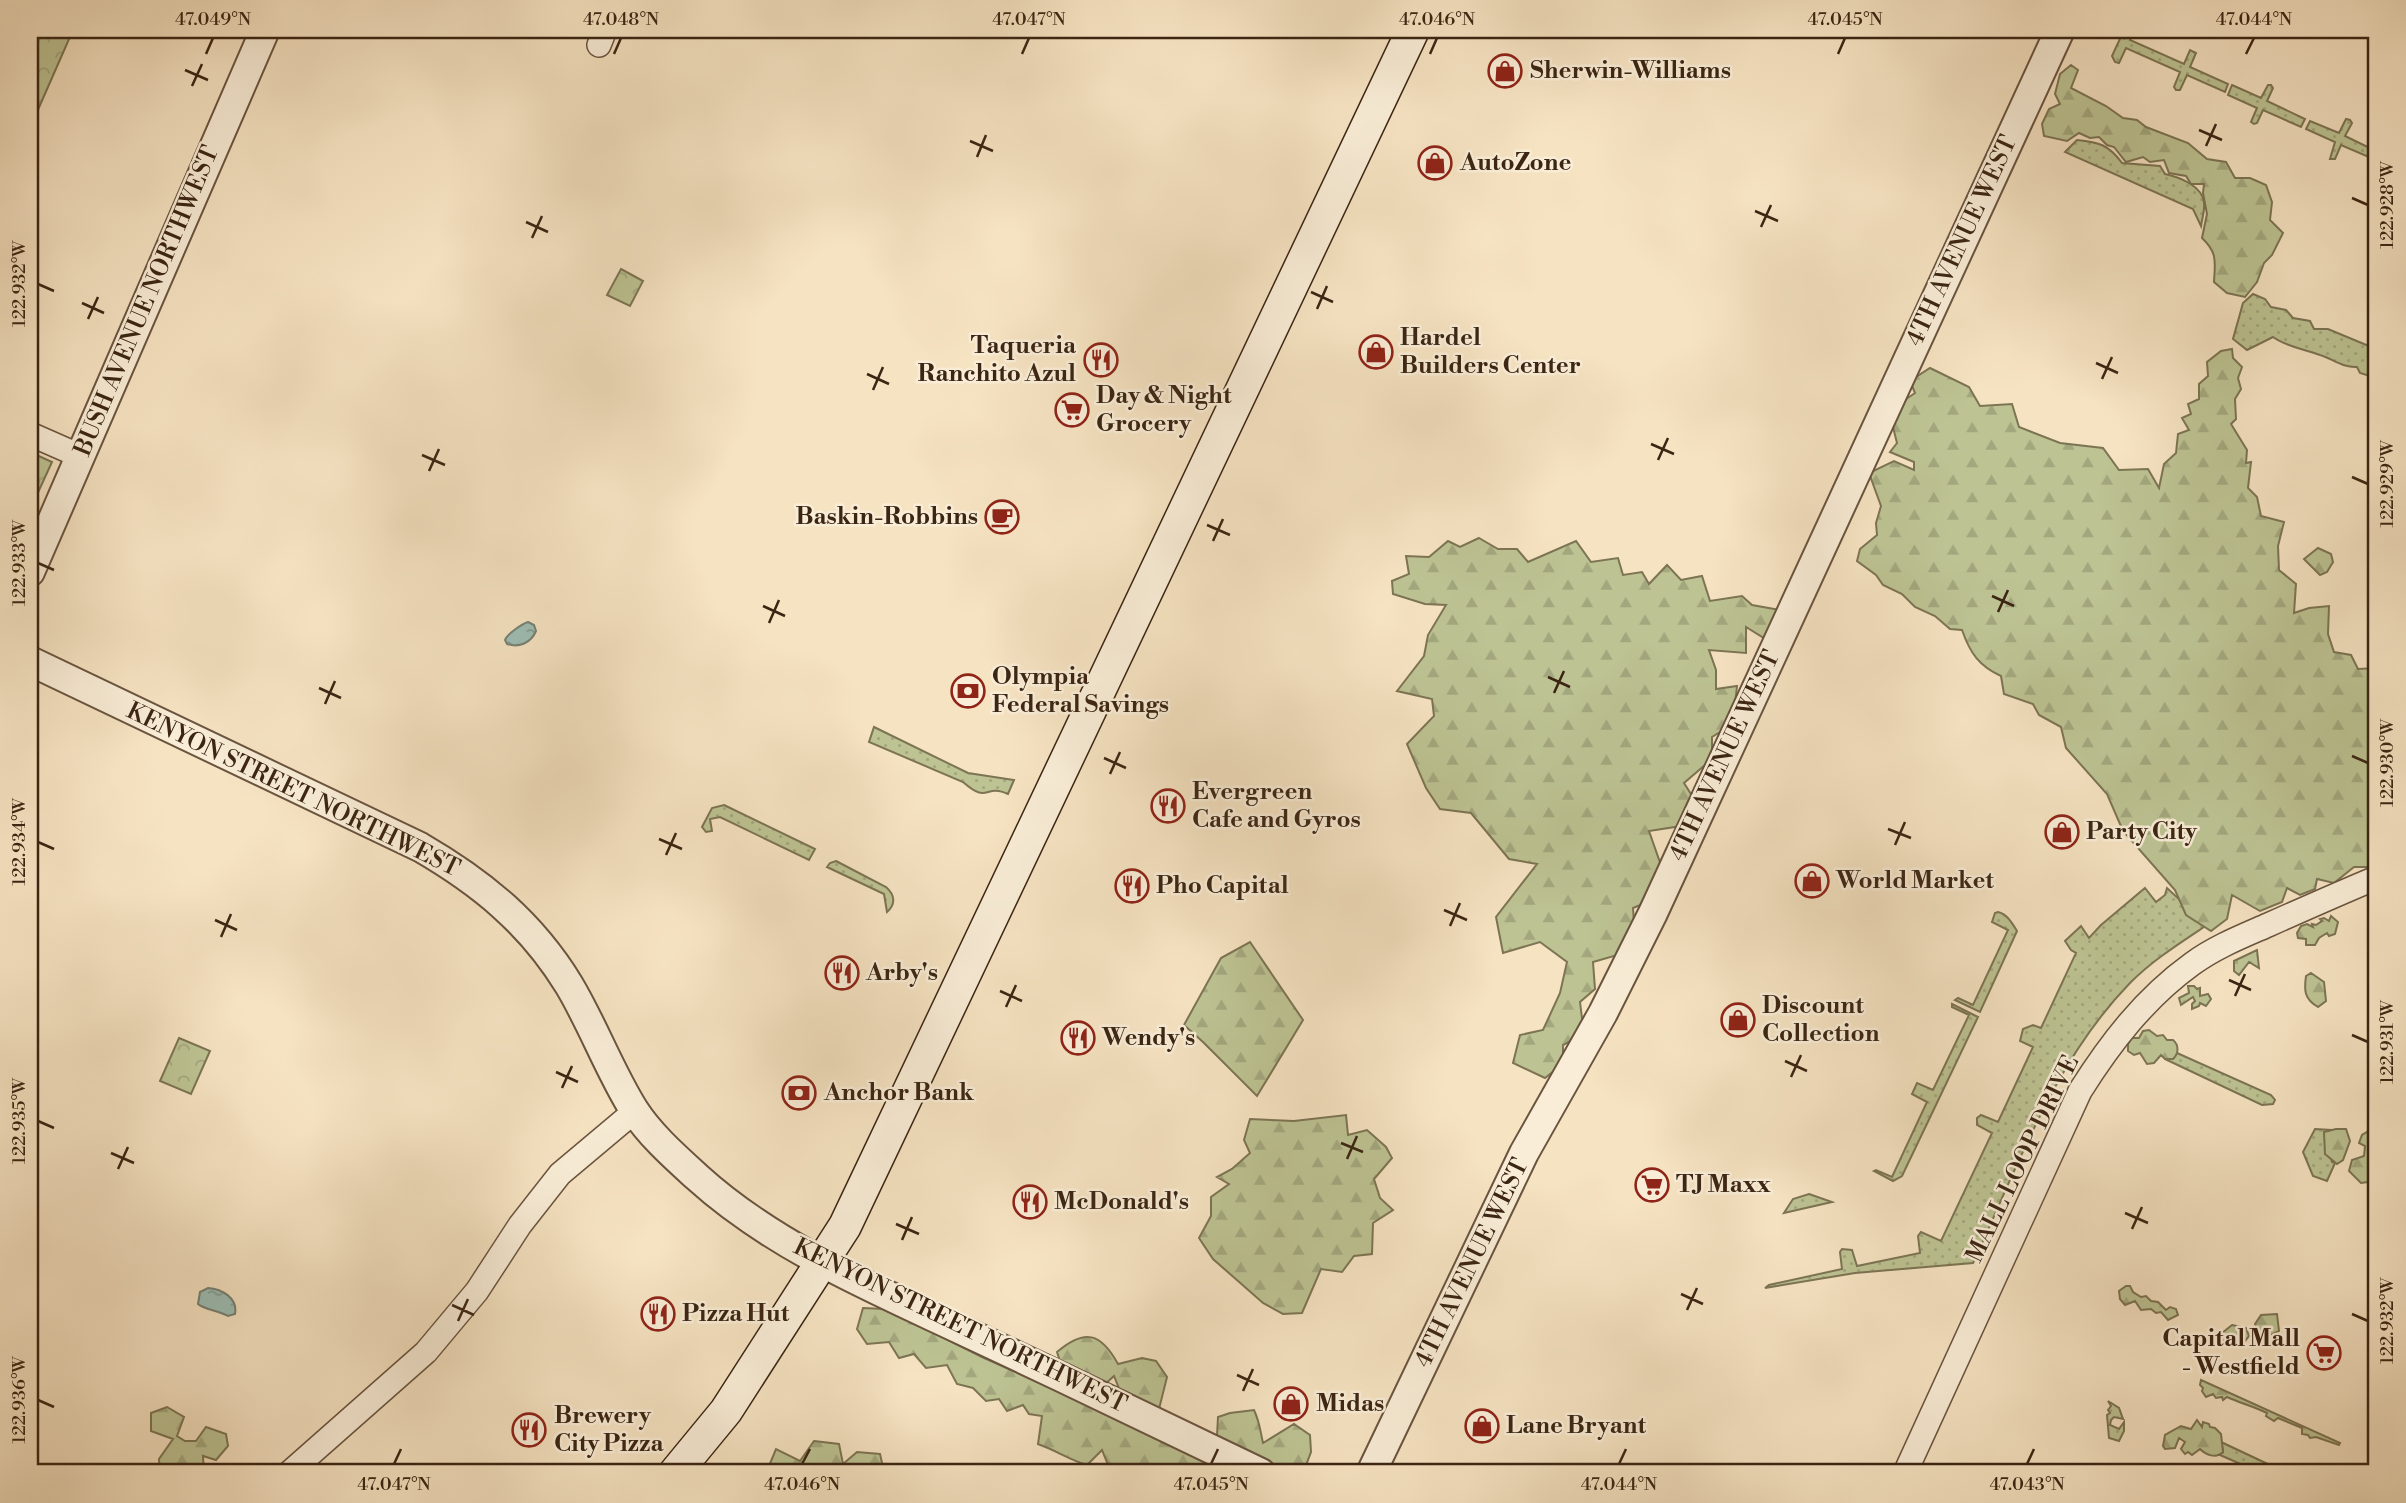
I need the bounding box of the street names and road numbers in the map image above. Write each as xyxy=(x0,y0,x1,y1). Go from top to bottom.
street label: 4TH AVENUE WEST xyxy=(1900,131,2024,351)
street label: BUSH AVENUE NORTHWEST xyxy=(68,141,226,461)
street label: 4TH AVENUE WEST xyxy=(1663,646,1787,866)
street label: KENYON STREET NORTHWEST xyxy=(121,696,465,884)
street label: MALL LOOP DRIVE xyxy=(1960,1050,2086,1268)
street label: 4TH AVENUE WEST xyxy=(1408,1153,1536,1372)
street label: KENYON STREET NORTHWEST xyxy=(788,1232,1132,1420)

